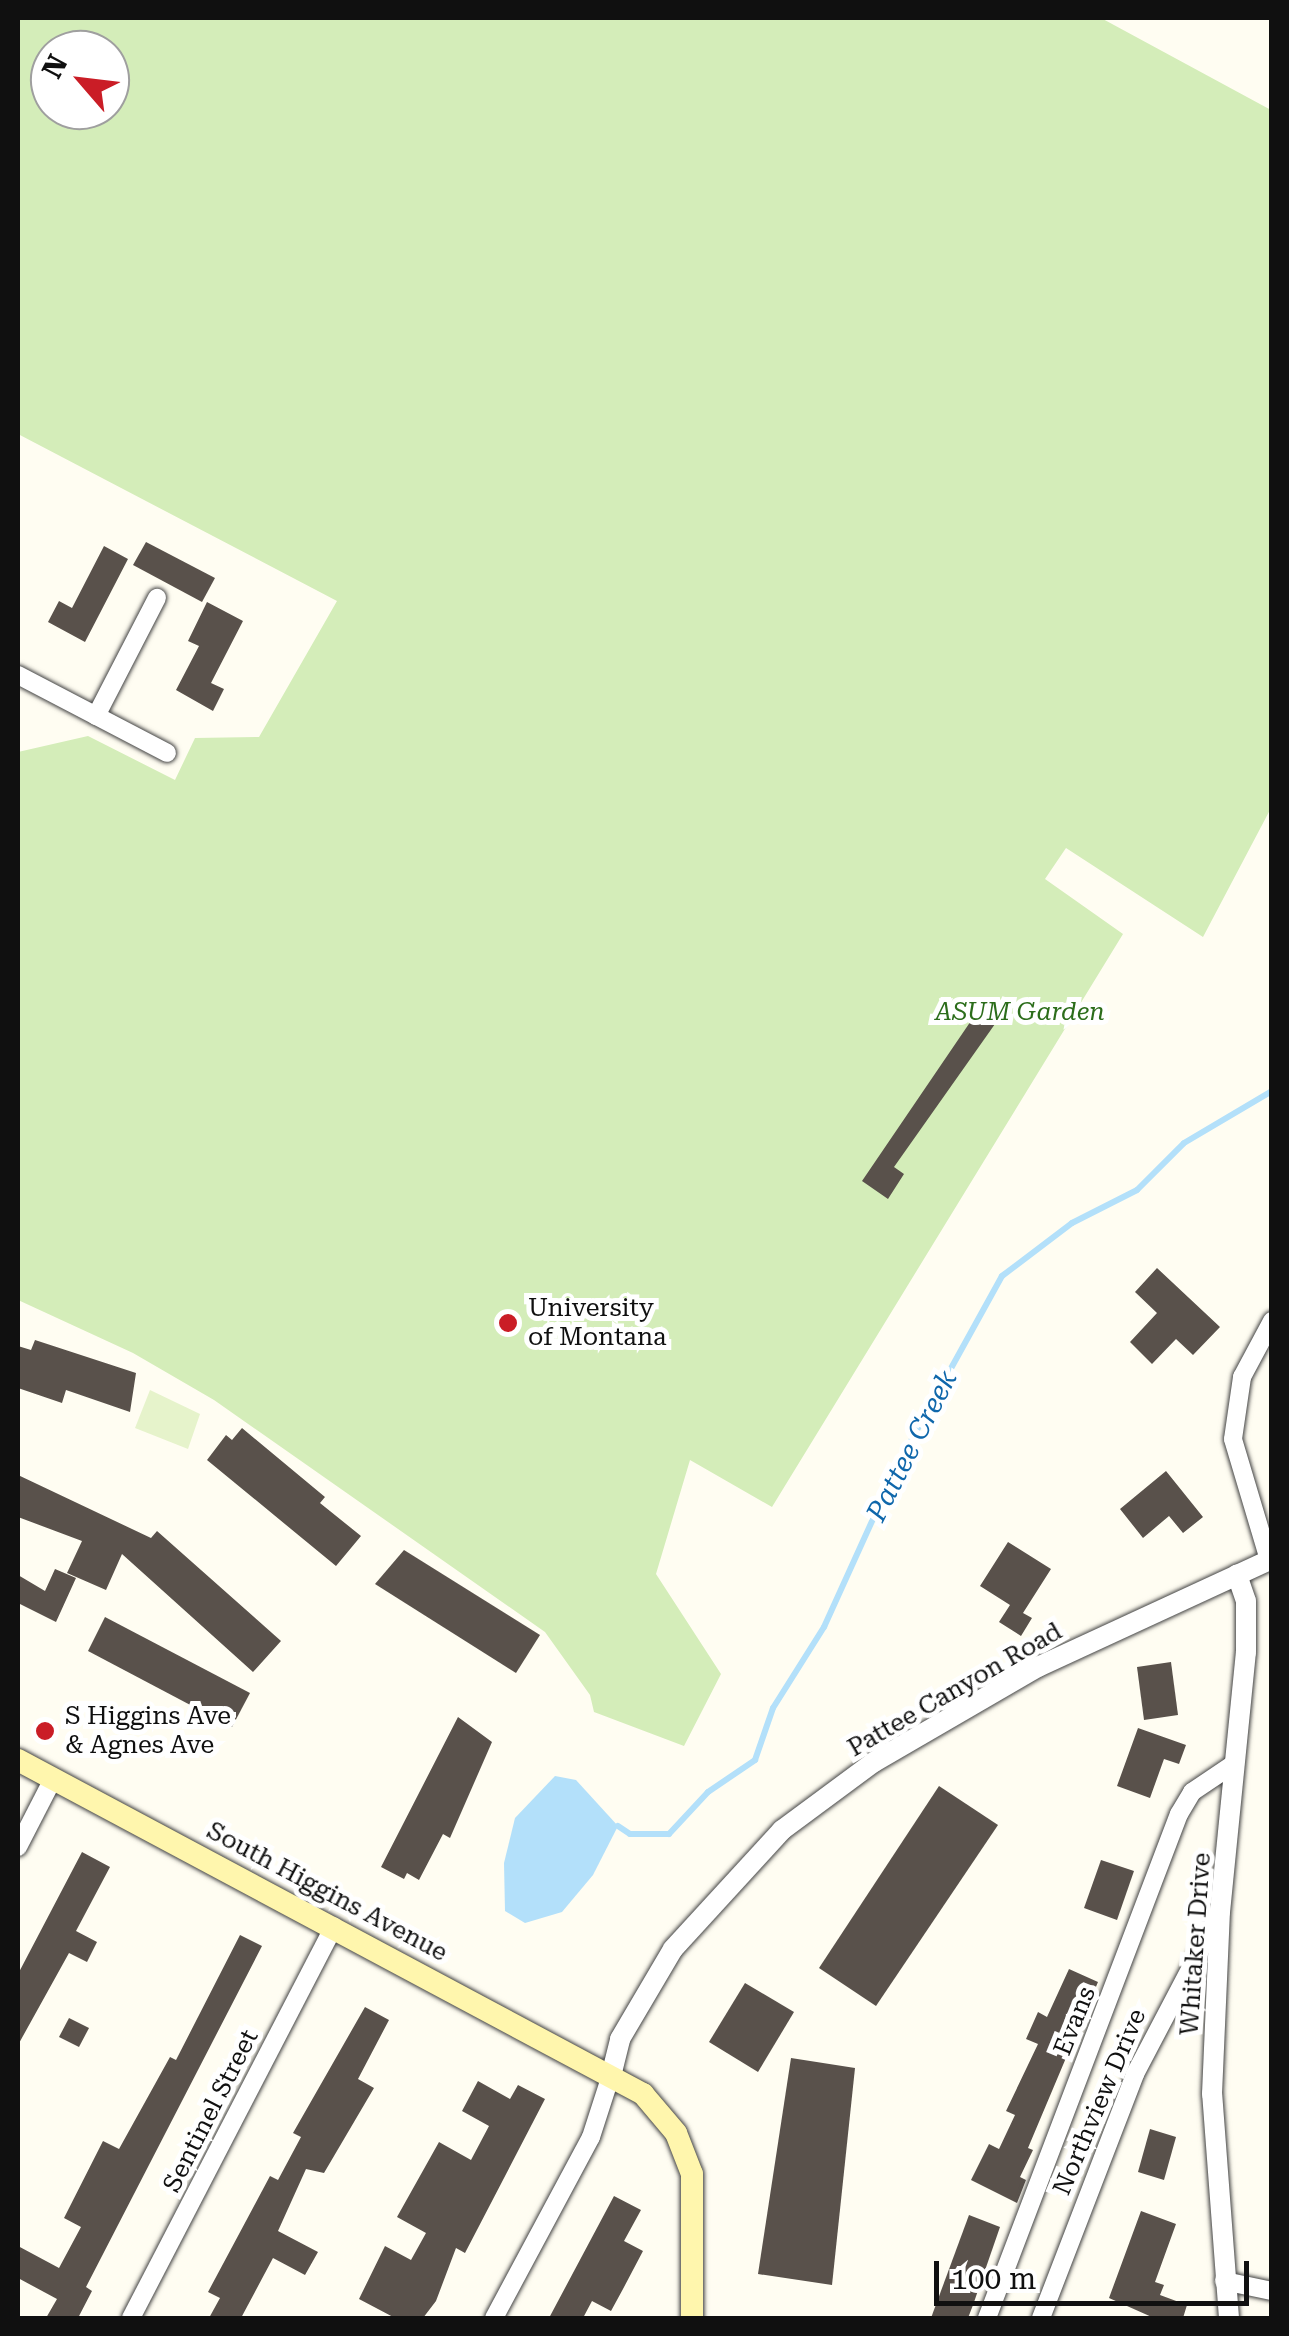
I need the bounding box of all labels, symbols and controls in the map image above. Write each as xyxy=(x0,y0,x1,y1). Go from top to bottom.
north arrow xyxy=(30,30,130,130)
text: N xyxy=(35,49,74,84)
park label: ASUM Garden xyxy=(935,997,1105,1027)
place label: University of Montana xyxy=(528,1294,667,1353)
marker: University of Montana xyxy=(497,1312,519,1334)
water label: Pattee Creek xyxy=(860,1365,964,1527)
street label: Pattee Canyon Road xyxy=(843,1616,1067,1764)
place label: S Higgins Ave & Agnes Ave xyxy=(65,1702,231,1761)
marker: S Higgins Ave & Agnes Ave xyxy=(34,1720,56,1742)
street label: South Higgins Avenue xyxy=(202,1816,452,1968)
street label: Whitaker Drive xyxy=(1175,1852,1217,2036)
street label: Evans xyxy=(1048,1982,1102,2060)
street label: Northview Drive xyxy=(1047,2004,1153,2200)
street label: Sentinel Street xyxy=(157,2025,265,2197)
scale bar xyxy=(939,2241,1254,2303)
text: 100 m xyxy=(951,2261,1036,2296)

